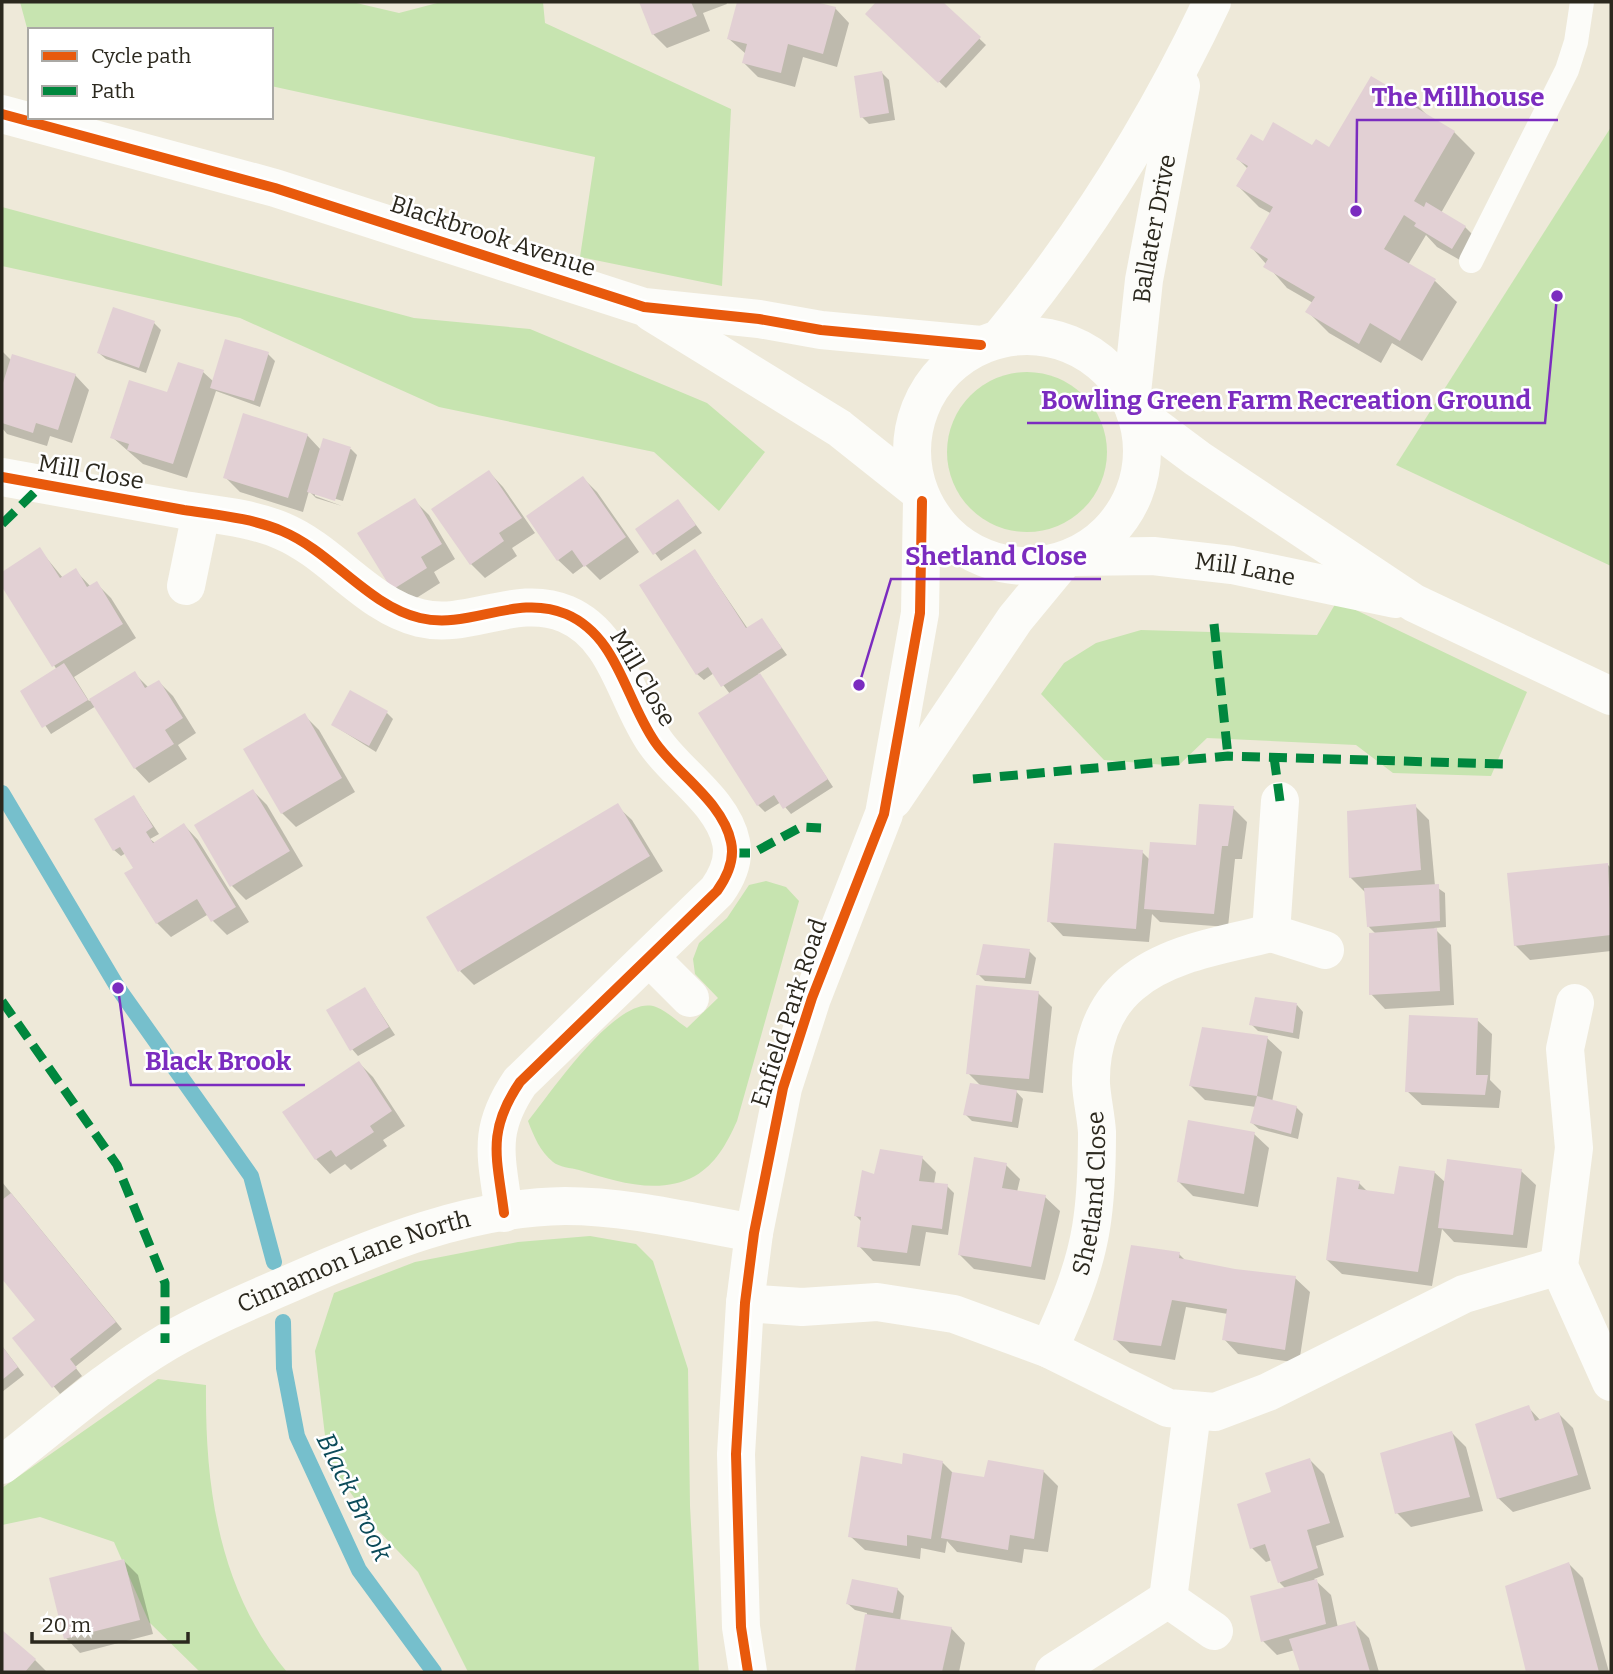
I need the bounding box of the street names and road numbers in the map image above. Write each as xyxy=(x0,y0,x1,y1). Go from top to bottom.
street label: Ballater Drive xyxy=(1128,152,1182,304)
street label: Blackbrook Avenue xyxy=(387,190,599,282)
street label: Mill Close xyxy=(36,449,146,495)
street label: Mill Lane xyxy=(1193,547,1298,592)
street label: Mill Close xyxy=(604,625,682,731)
street label: Enfield Park Road xyxy=(745,915,833,1111)
street label: Shetland Close xyxy=(1066,1109,1111,1279)
street label: Cinnamon Lane North xyxy=(233,1205,473,1319)

